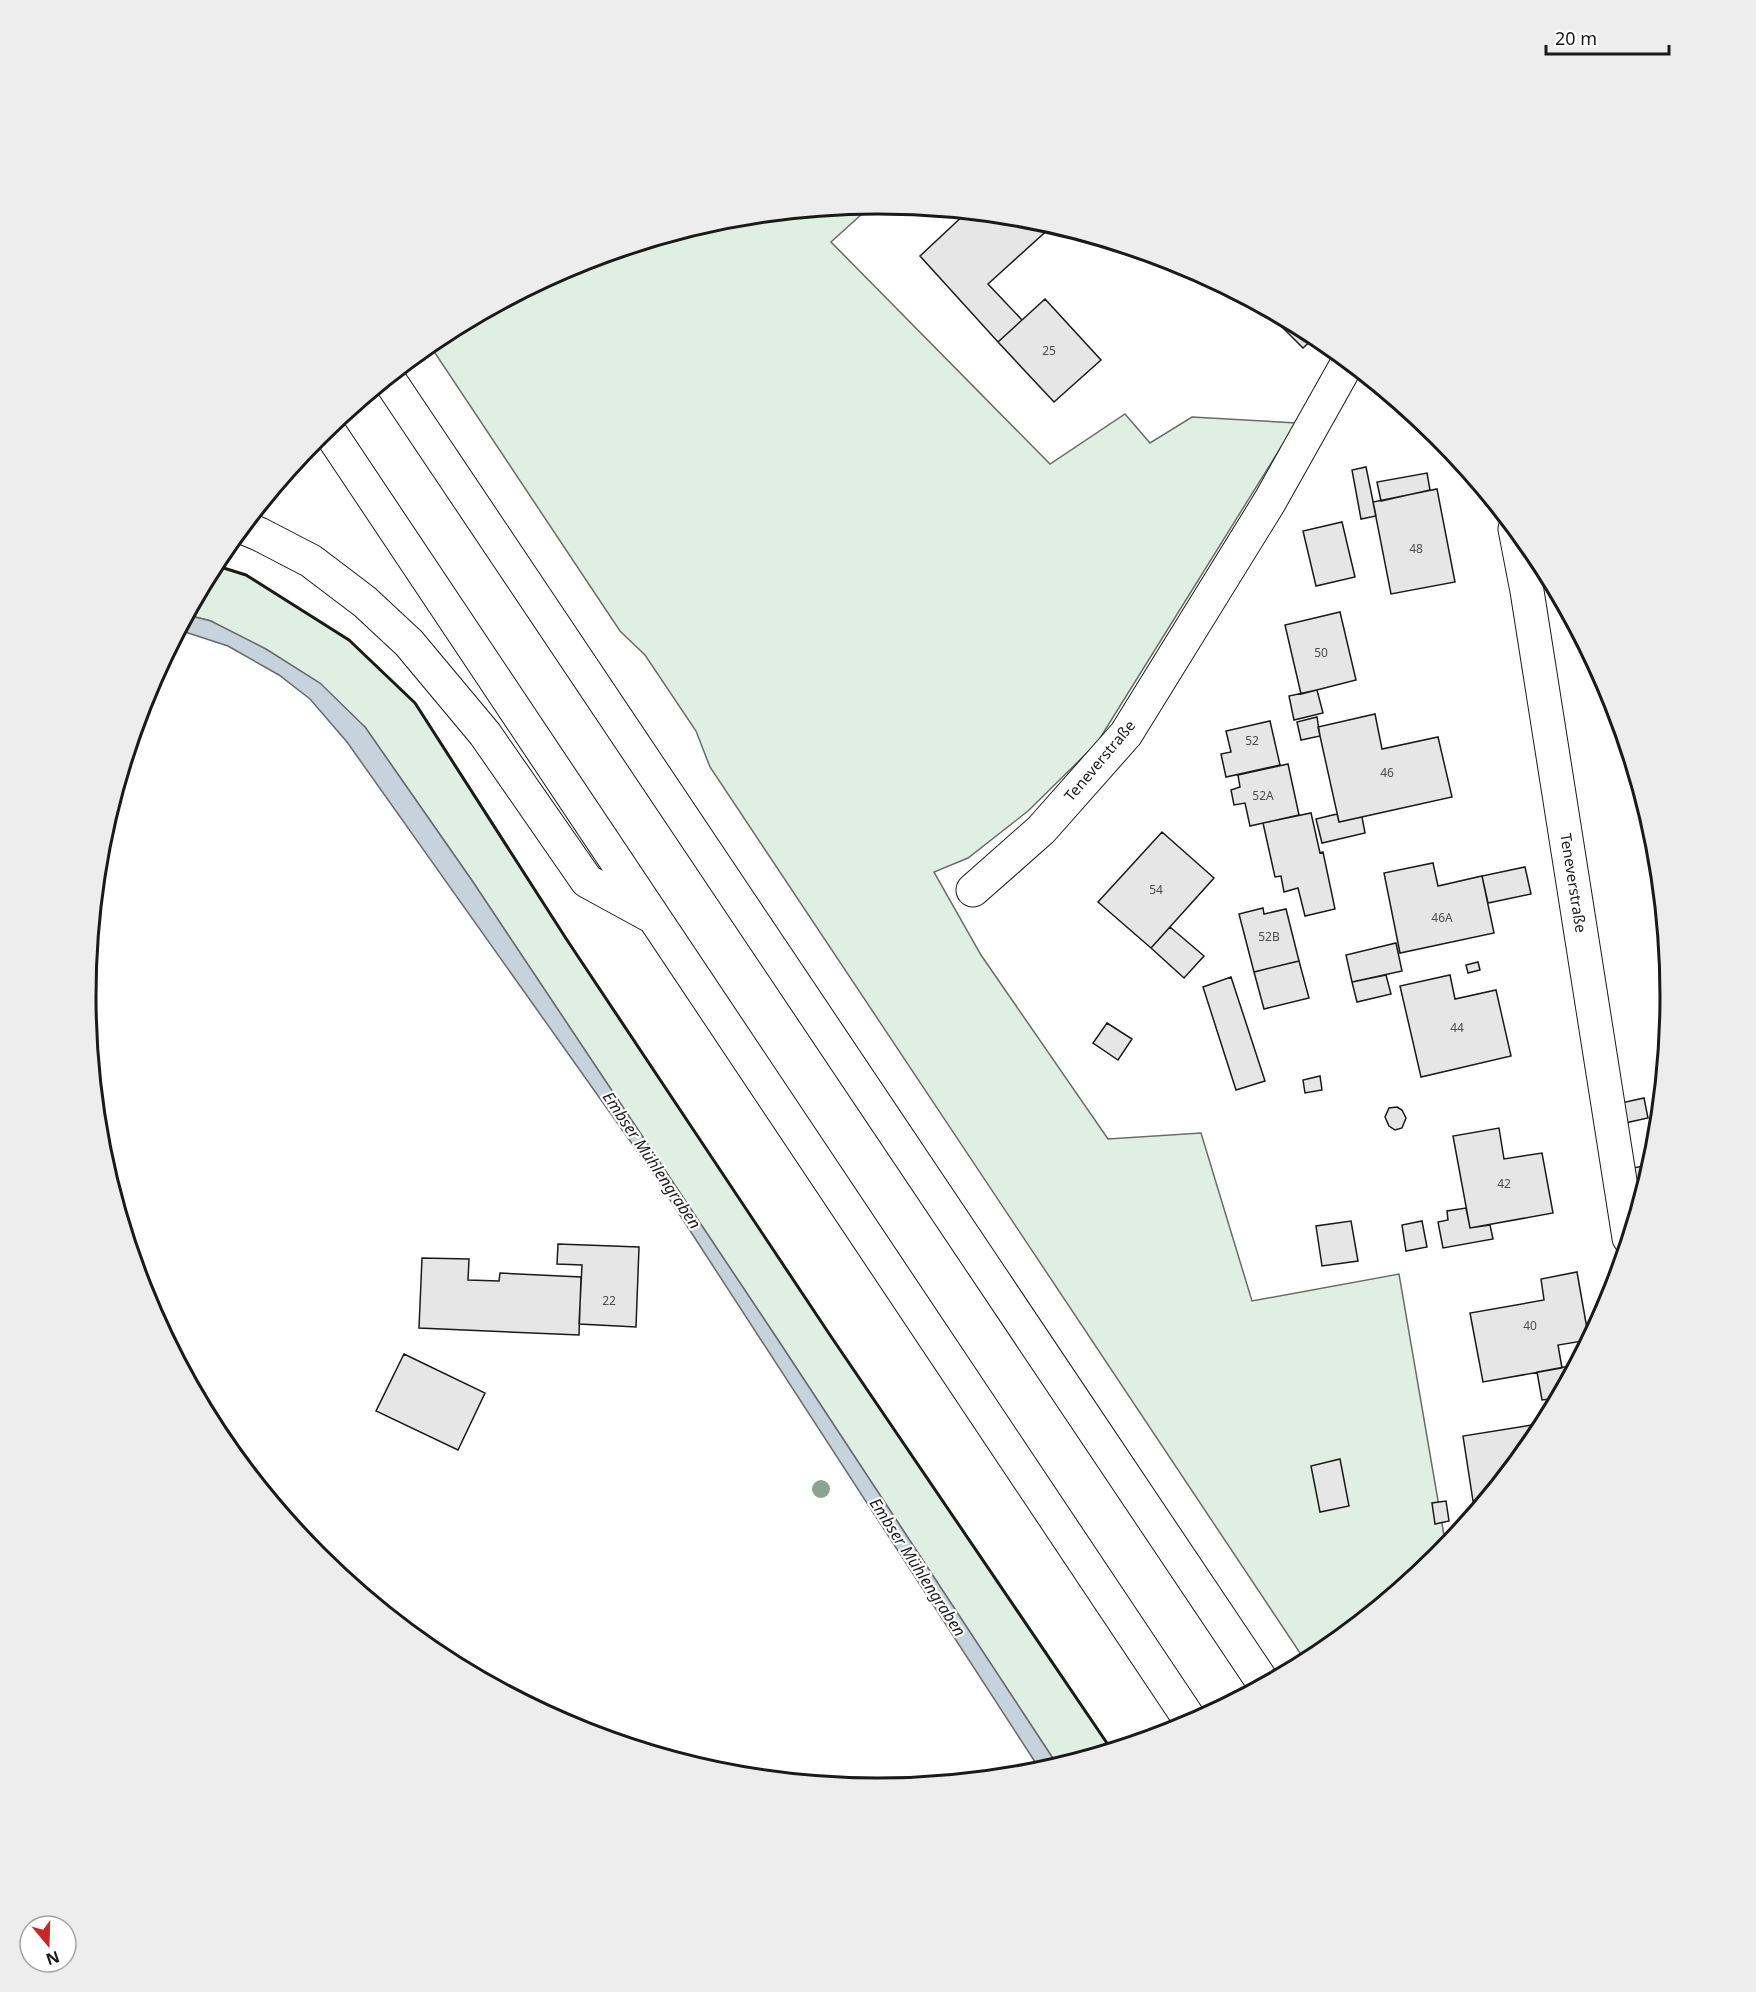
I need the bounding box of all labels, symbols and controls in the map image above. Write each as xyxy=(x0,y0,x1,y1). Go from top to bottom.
scale bar xyxy=(1546,18,1669,56)
text: 20 m xyxy=(1555,26,1597,50)
house number: 25 xyxy=(1042,342,1056,359)
house number: 48 xyxy=(1409,540,1423,557)
house number: 50 xyxy=(1314,644,1328,661)
street label: Teneverstraße xyxy=(1059,716,1139,805)
house number: 52 xyxy=(1245,732,1259,749)
house number: 46 xyxy=(1380,764,1394,781)
house number: 52A xyxy=(1252,787,1274,804)
street label: Teneverstraße xyxy=(1556,832,1592,934)
house number: 54 xyxy=(1149,881,1163,898)
house number: 46A xyxy=(1431,909,1453,926)
house number: 52B xyxy=(1258,928,1280,945)
house number: 44 xyxy=(1450,1019,1464,1036)
water label: Embser Mühlengraben xyxy=(598,1087,706,1233)
house number: 42 xyxy=(1497,1175,1511,1192)
house number: 22 xyxy=(602,1292,616,1309)
house number: 40 xyxy=(1523,1317,1537,1334)
water label: Embser Mühlengraben xyxy=(865,1493,971,1641)
north arrow xyxy=(18,1914,78,1974)
text: N xyxy=(43,1946,63,1971)

